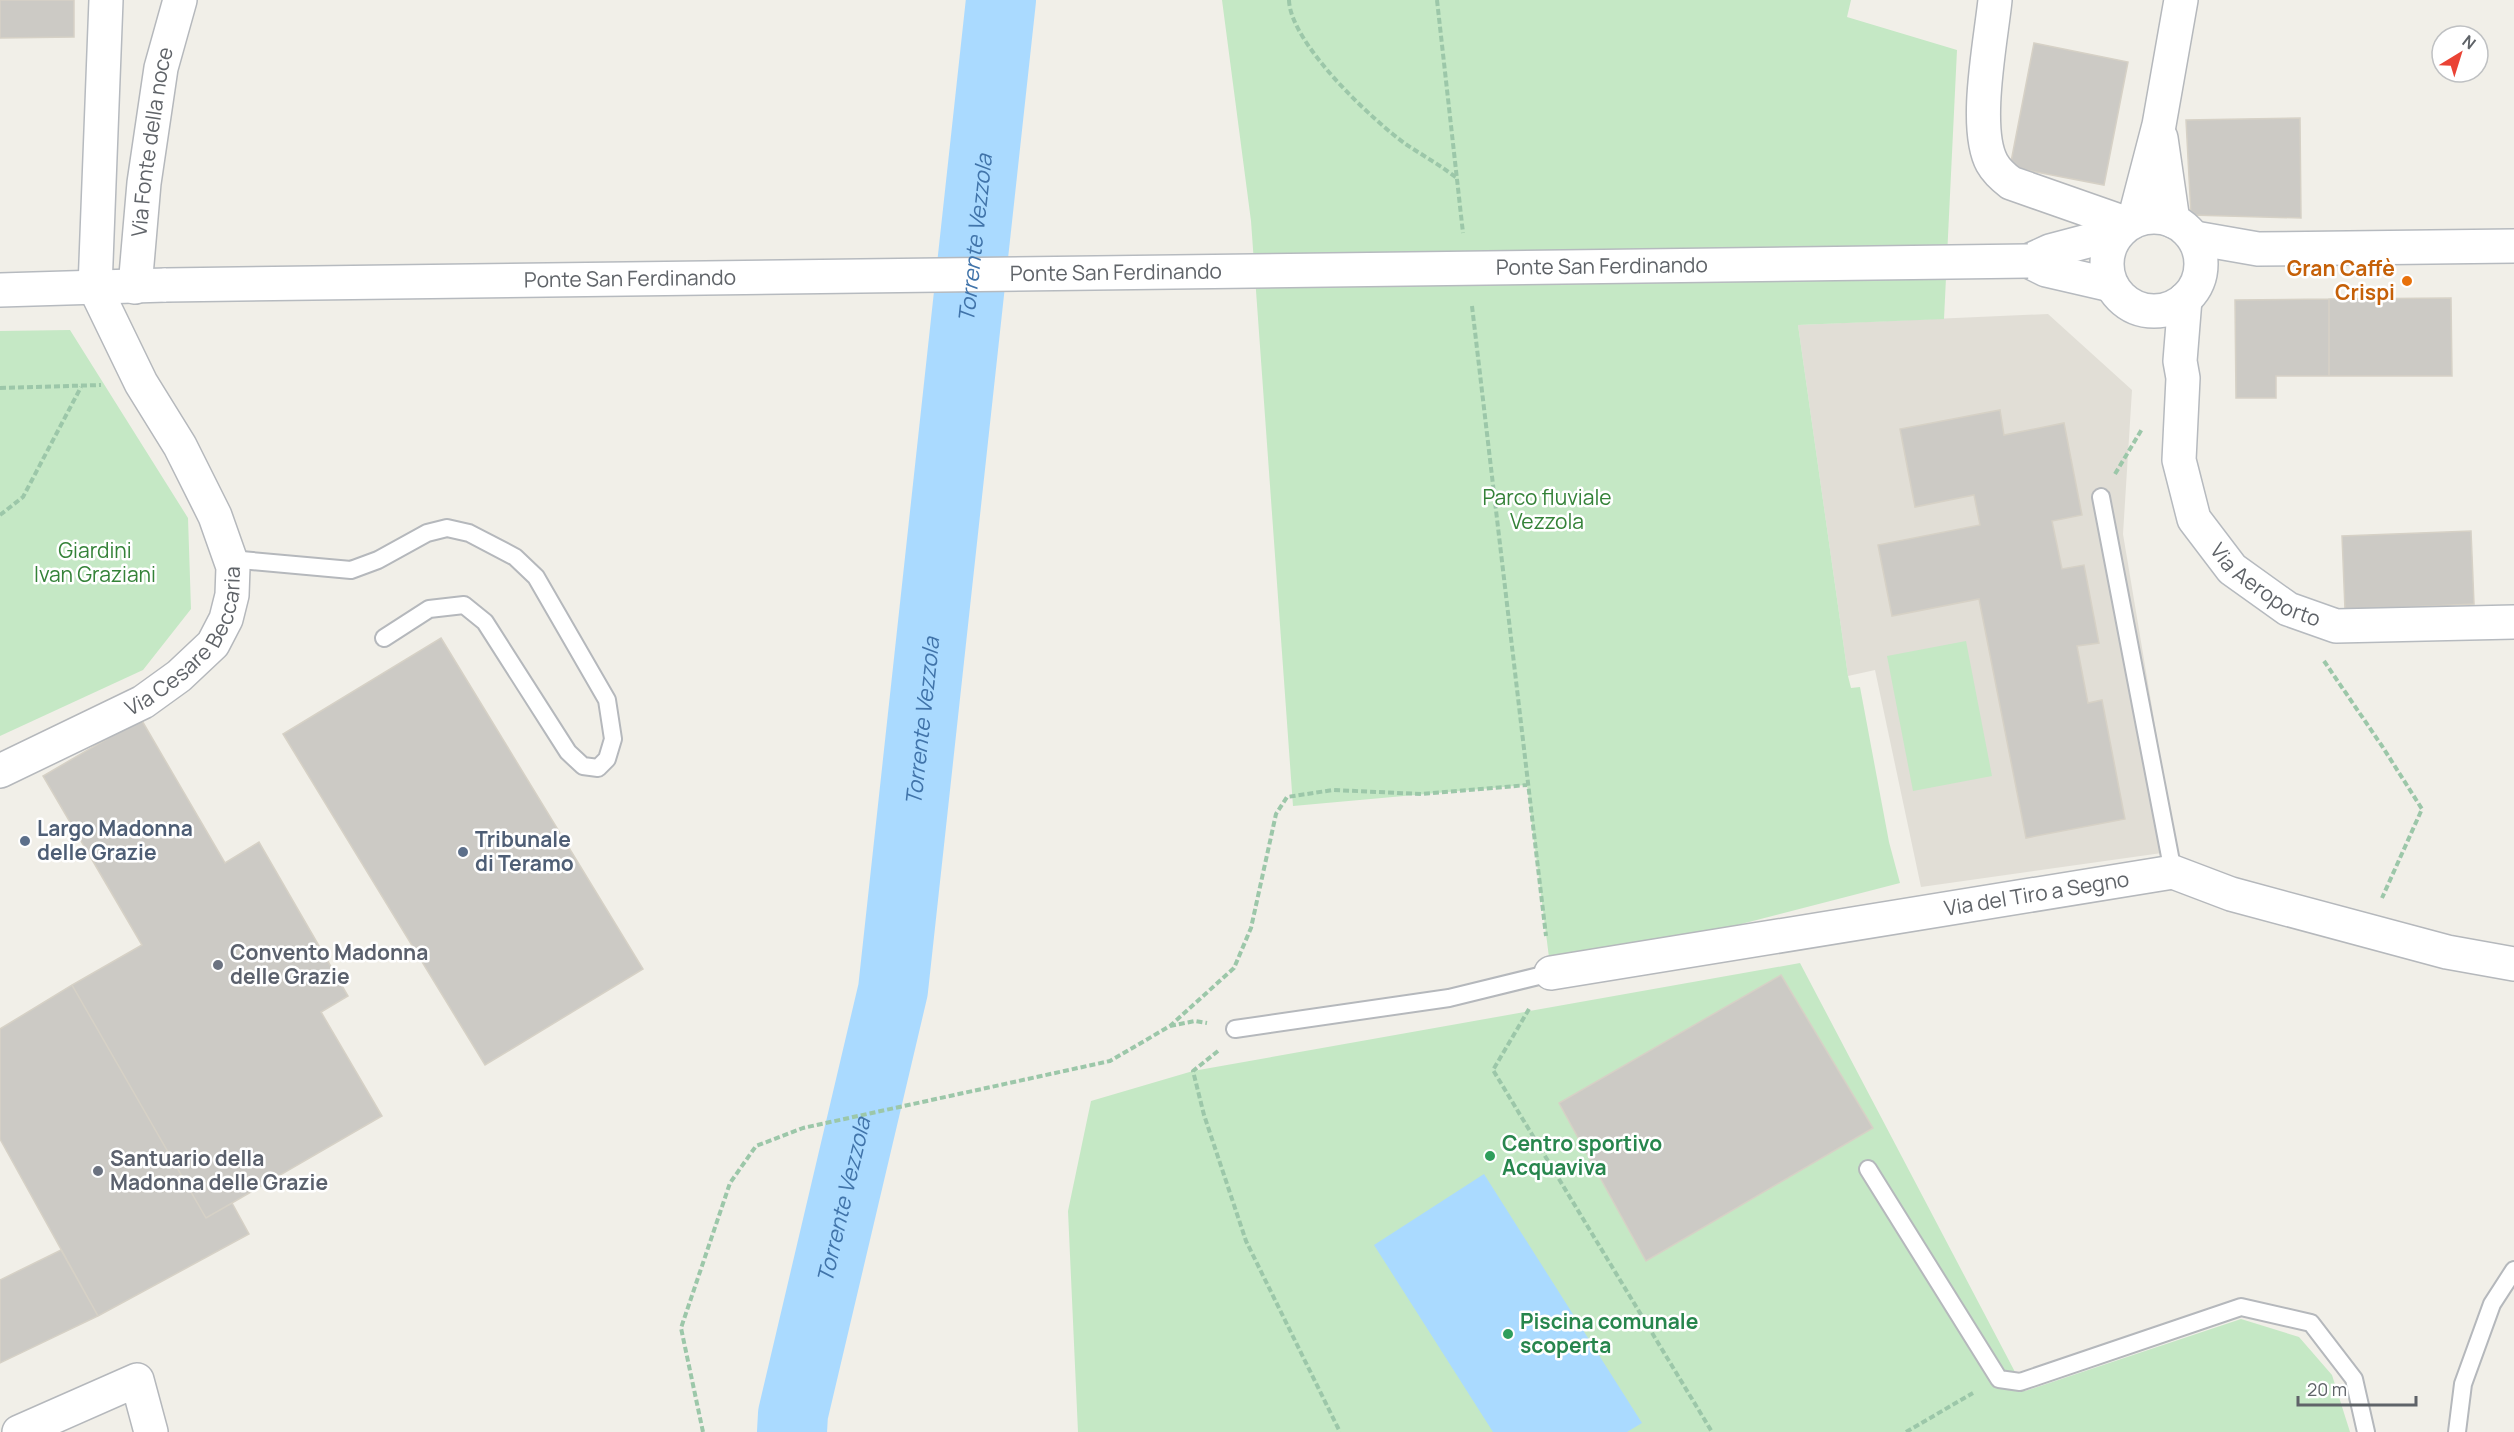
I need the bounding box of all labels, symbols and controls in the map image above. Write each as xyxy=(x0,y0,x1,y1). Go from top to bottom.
north arrow xyxy=(2430,24,2490,84)
text: N xyxy=(2458,30,2481,54)
street label: Via Fonte della noce xyxy=(124,44,179,238)
water label: Torrente Vezzola xyxy=(951,151,999,324)
street label: Ponte San Ferdinando xyxy=(1496,250,1708,281)
place label: Gran Caffè Crispi xyxy=(2287,254,2395,306)
street label: Ponte San Ferdinando xyxy=(1010,256,1222,287)
street label: Ponte San Ferdinando xyxy=(524,263,736,293)
marker: Gran Caffè Crispi xyxy=(2400,274,2414,288)
park label: Parco fluviale Vezzola xyxy=(1482,483,1612,535)
park label: Giardini Ivan Graziani xyxy=(34,536,156,588)
street label: Via Aeroporto xyxy=(2204,537,2325,632)
street label: Via Cesare Beccaria xyxy=(120,566,246,722)
water label: Torrente Vezzola xyxy=(898,634,947,807)
place label: Largo Madonna delle Grazie xyxy=(37,814,193,866)
place label: Tribunale di Teramo xyxy=(475,825,574,877)
marker: Largo Madonna delle Grazie xyxy=(18,834,32,848)
marker: Tribunale di Teramo xyxy=(456,845,470,859)
street label: Via del Tiro a Segno xyxy=(1942,864,2131,922)
place label: Convento Madonna delle Grazie xyxy=(230,938,428,990)
marker: Convento Madonna delle Grazie xyxy=(211,958,225,972)
water label: Torrente Vezzola xyxy=(810,1113,878,1286)
place label: Centro sportivo Acquaviva xyxy=(1502,1129,1662,1181)
place label: Santuario della Madonna delle Grazie xyxy=(110,1144,328,1196)
marker: Centro sportivo Acquaviva xyxy=(1483,1149,1497,1163)
marker: Santuario della Madonna delle Grazie xyxy=(91,1164,105,1178)
place label: Piscina comunale scoperta xyxy=(1520,1307,1698,1359)
marker: Piscina comunale scoperta xyxy=(1501,1327,1515,1341)
scale bar xyxy=(2298,1369,2416,1407)
text: 20 m xyxy=(2307,1377,2347,1401)

